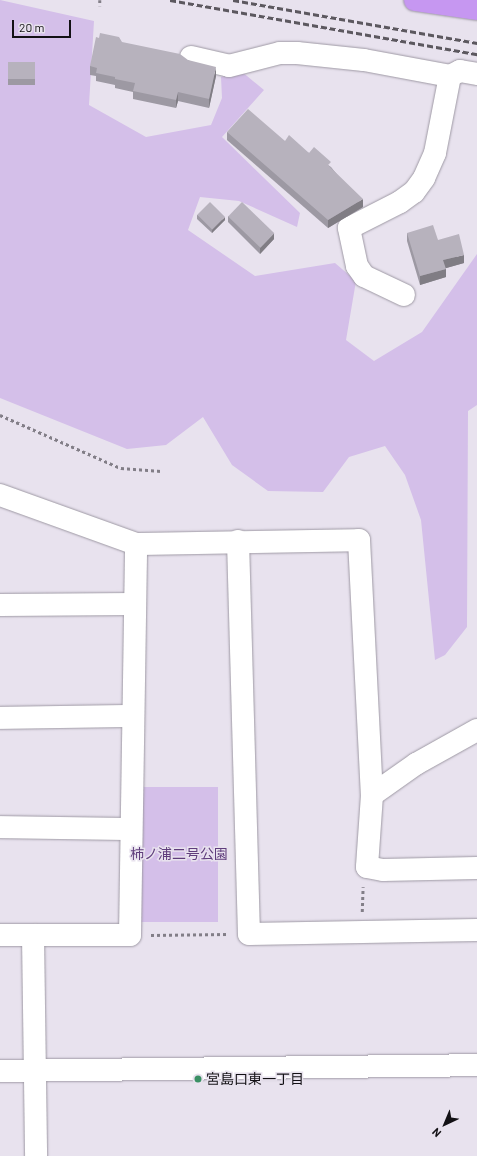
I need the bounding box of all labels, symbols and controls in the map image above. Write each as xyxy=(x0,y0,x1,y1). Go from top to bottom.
scale bar xyxy=(14,12,73,38)
text: 20 m xyxy=(19,20,45,34)
park label: 柿ノ浦二号公園 xyxy=(130,846,228,862)
place label: 宮島口東一丁目 xyxy=(206,1071,304,1087)
marker: 宮島口東一丁目 xyxy=(193,1074,203,1084)
north arrow xyxy=(425,1104,465,1144)
text: N xyxy=(429,1126,443,1140)

